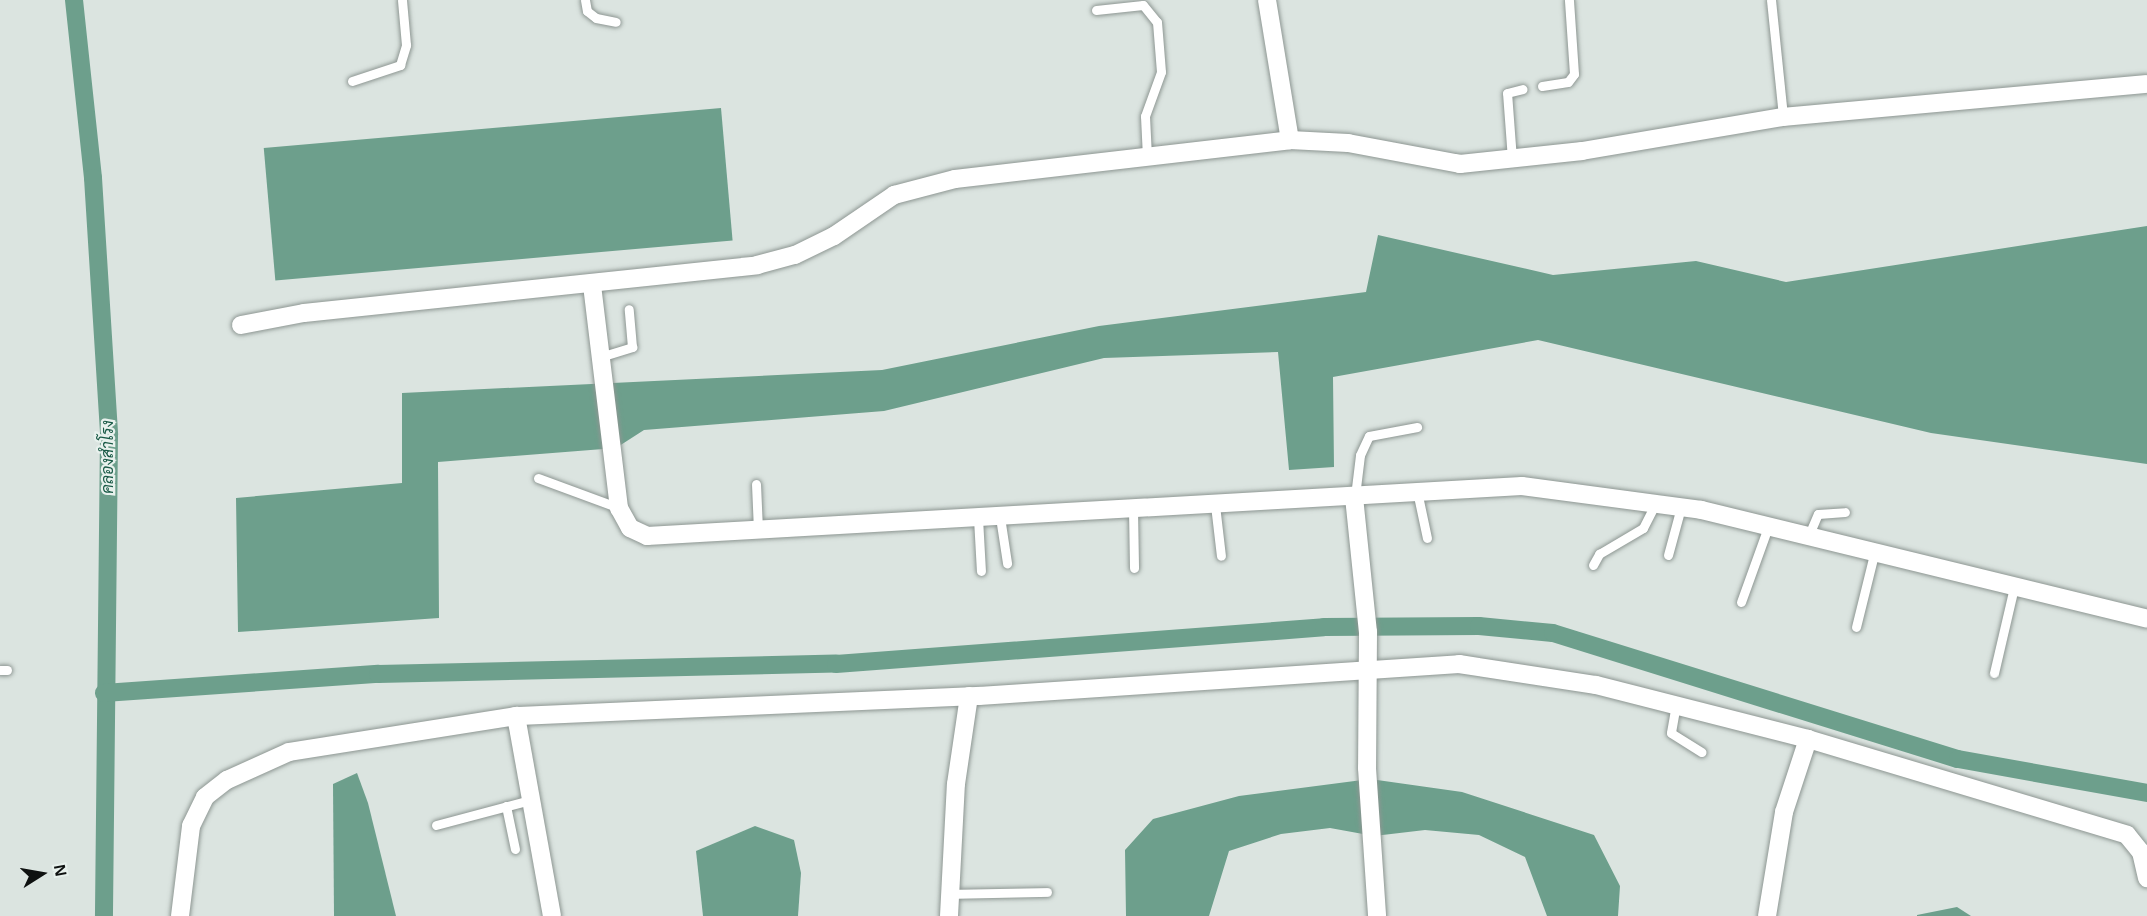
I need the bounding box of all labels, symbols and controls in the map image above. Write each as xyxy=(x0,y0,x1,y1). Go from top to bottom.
water label: คลองสำโรง xyxy=(98,420,118,494)
north arrow xyxy=(12,844,72,904)
text: N xyxy=(51,863,70,878)

